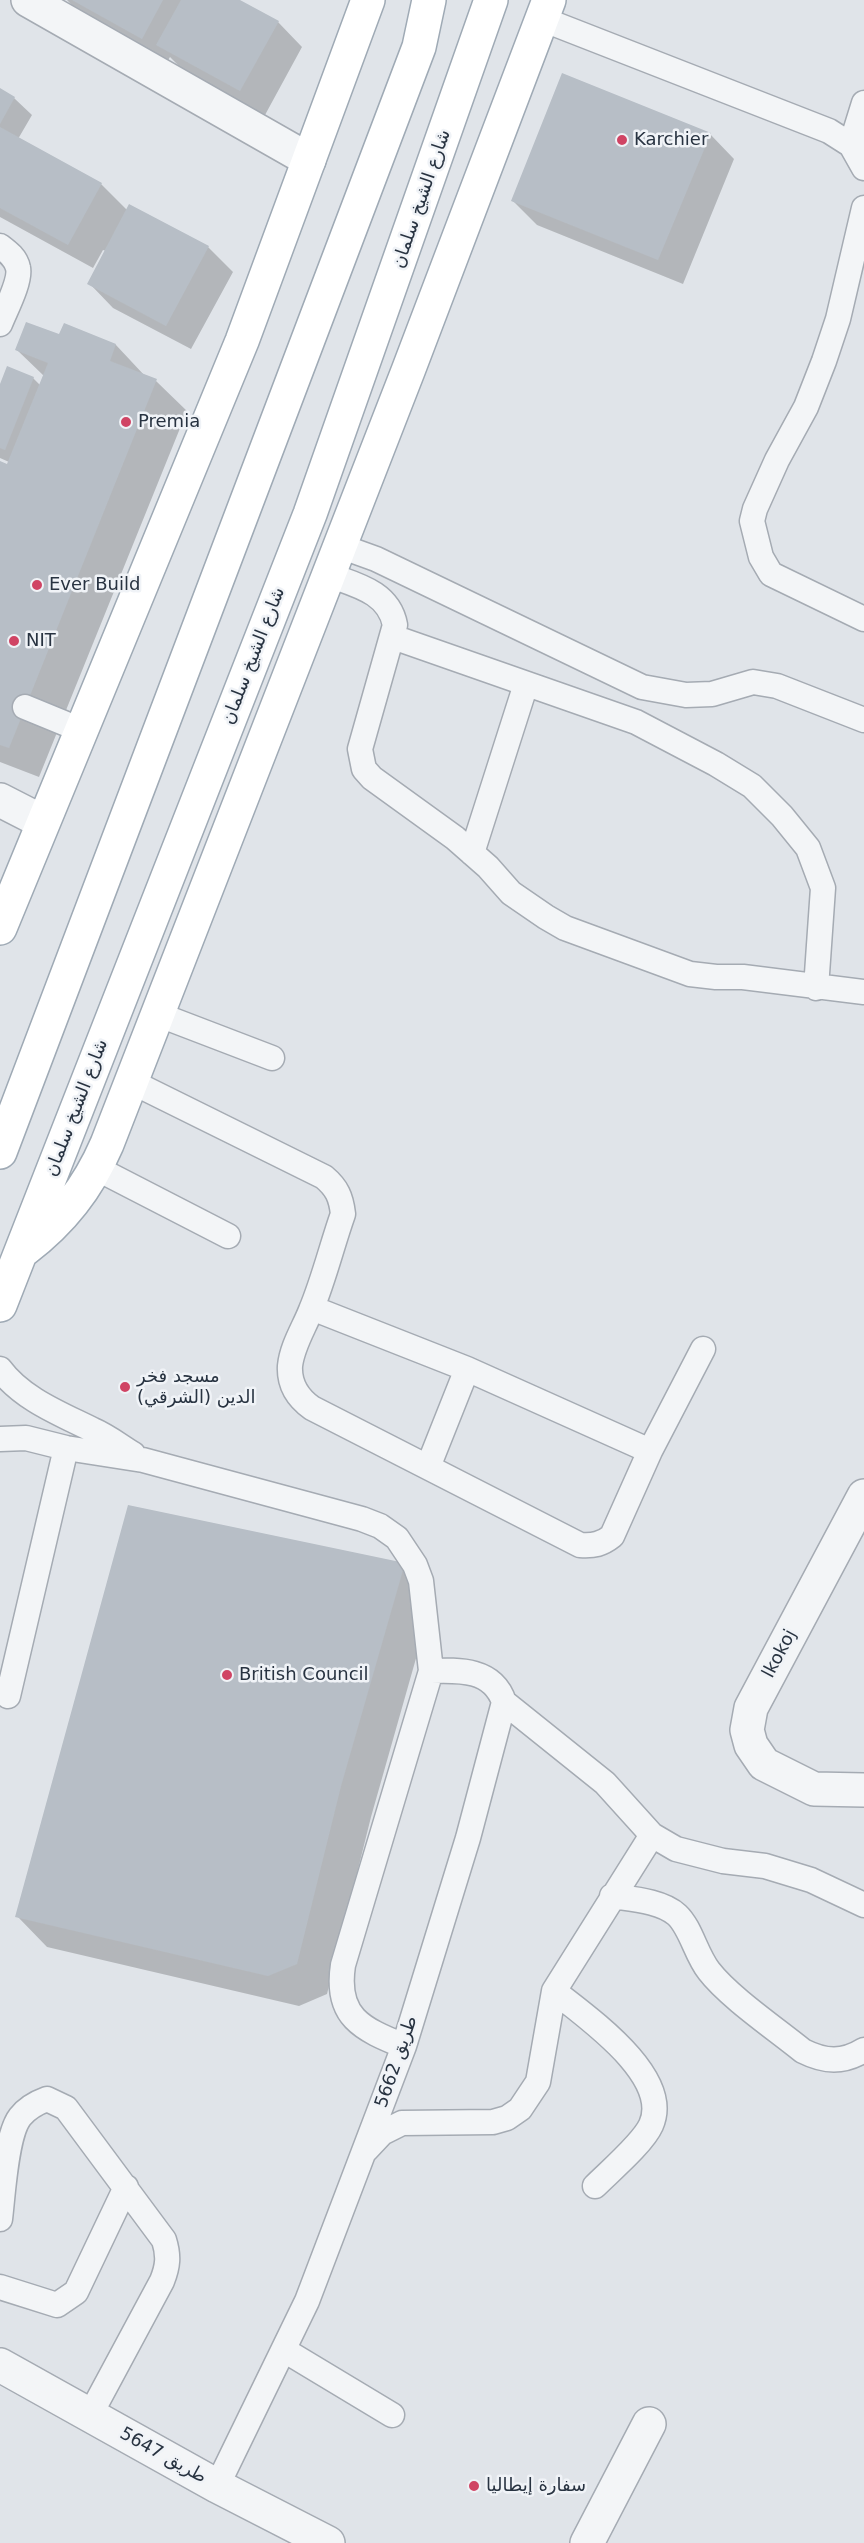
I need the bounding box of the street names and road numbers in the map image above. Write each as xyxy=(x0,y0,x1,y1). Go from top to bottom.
street label: شارع الشيخ سلمان xyxy=(388,127,456,271)
street label: شارع الشيخ سلمان xyxy=(218,584,290,728)
street label: شارع الشيخ سلمان xyxy=(41,1036,113,1180)
street label: lkokoj xyxy=(758,1626,802,1682)
street label: طريق 5662 xyxy=(371,2013,423,2111)
street label: طريق 5647 xyxy=(116,2423,210,2489)

